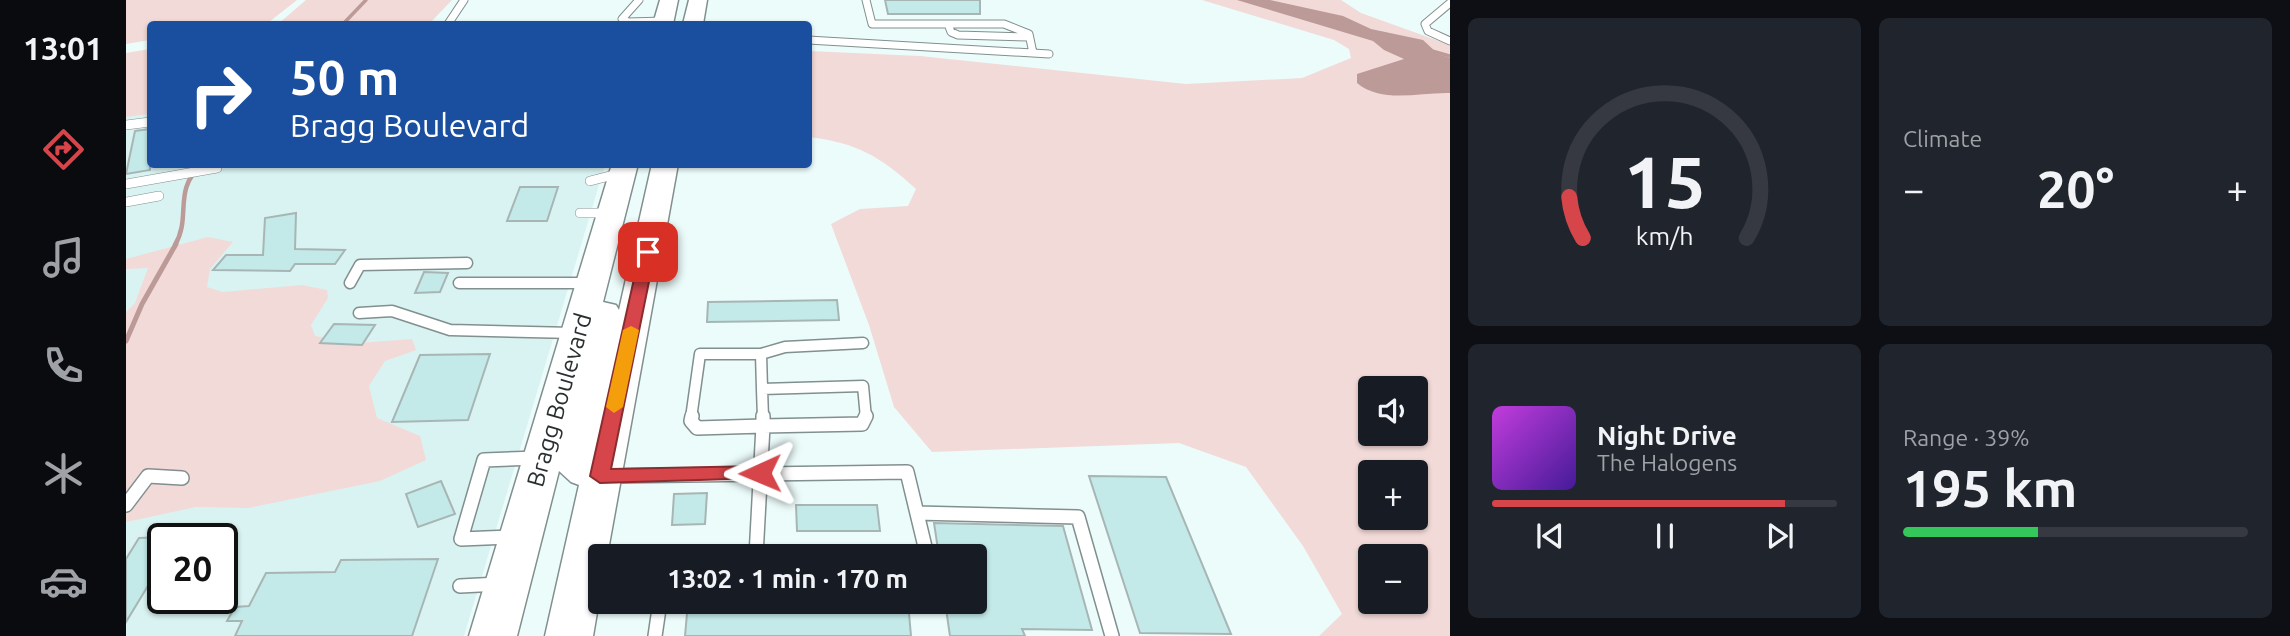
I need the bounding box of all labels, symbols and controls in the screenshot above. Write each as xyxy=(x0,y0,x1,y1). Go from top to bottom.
text: 13:01 xyxy=(23,30,103,66)
icon: right xyxy=(175,49,266,140)
text: 50 m xyxy=(290,49,399,104)
text: Bragg Boulevard xyxy=(290,107,529,143)
icon: directions xyxy=(39,125,88,174)
text: Climate xyxy=(1903,126,1982,151)
text: 15 xyxy=(1623,140,1706,222)
text: 20° xyxy=(2037,160,2114,218)
text: − xyxy=(1903,168,1924,210)
text: + xyxy=(2227,168,2248,210)
pin xyxy=(618,222,678,282)
text: km/h xyxy=(1636,222,1693,250)
icon: music xyxy=(39,233,88,282)
icon: arrive xyxy=(629,233,667,271)
street label: Bragg Boulevard xyxy=(521,310,597,490)
icon: phone xyxy=(39,341,88,390)
map controls xyxy=(1358,376,1428,614)
button: sound xyxy=(1358,376,1428,446)
text: Night Drive xyxy=(1597,421,1737,450)
text: Range · 39% xyxy=(1903,425,2030,450)
position arrow xyxy=(723,436,797,510)
icon: climate xyxy=(39,449,88,498)
text: The Halogens xyxy=(1597,450,1737,475)
text: 195 km xyxy=(1903,459,2077,517)
button: + xyxy=(1358,460,1428,530)
icon: previous xyxy=(1531,517,1569,555)
icon: pause xyxy=(1646,517,1684,555)
icon: next xyxy=(1761,517,1799,555)
speed limit sign: 20 xyxy=(147,523,238,614)
button: − xyxy=(1358,544,1428,614)
icon: car xyxy=(39,557,88,606)
text: 13:02 · 1 min · 170 m xyxy=(667,564,908,593)

